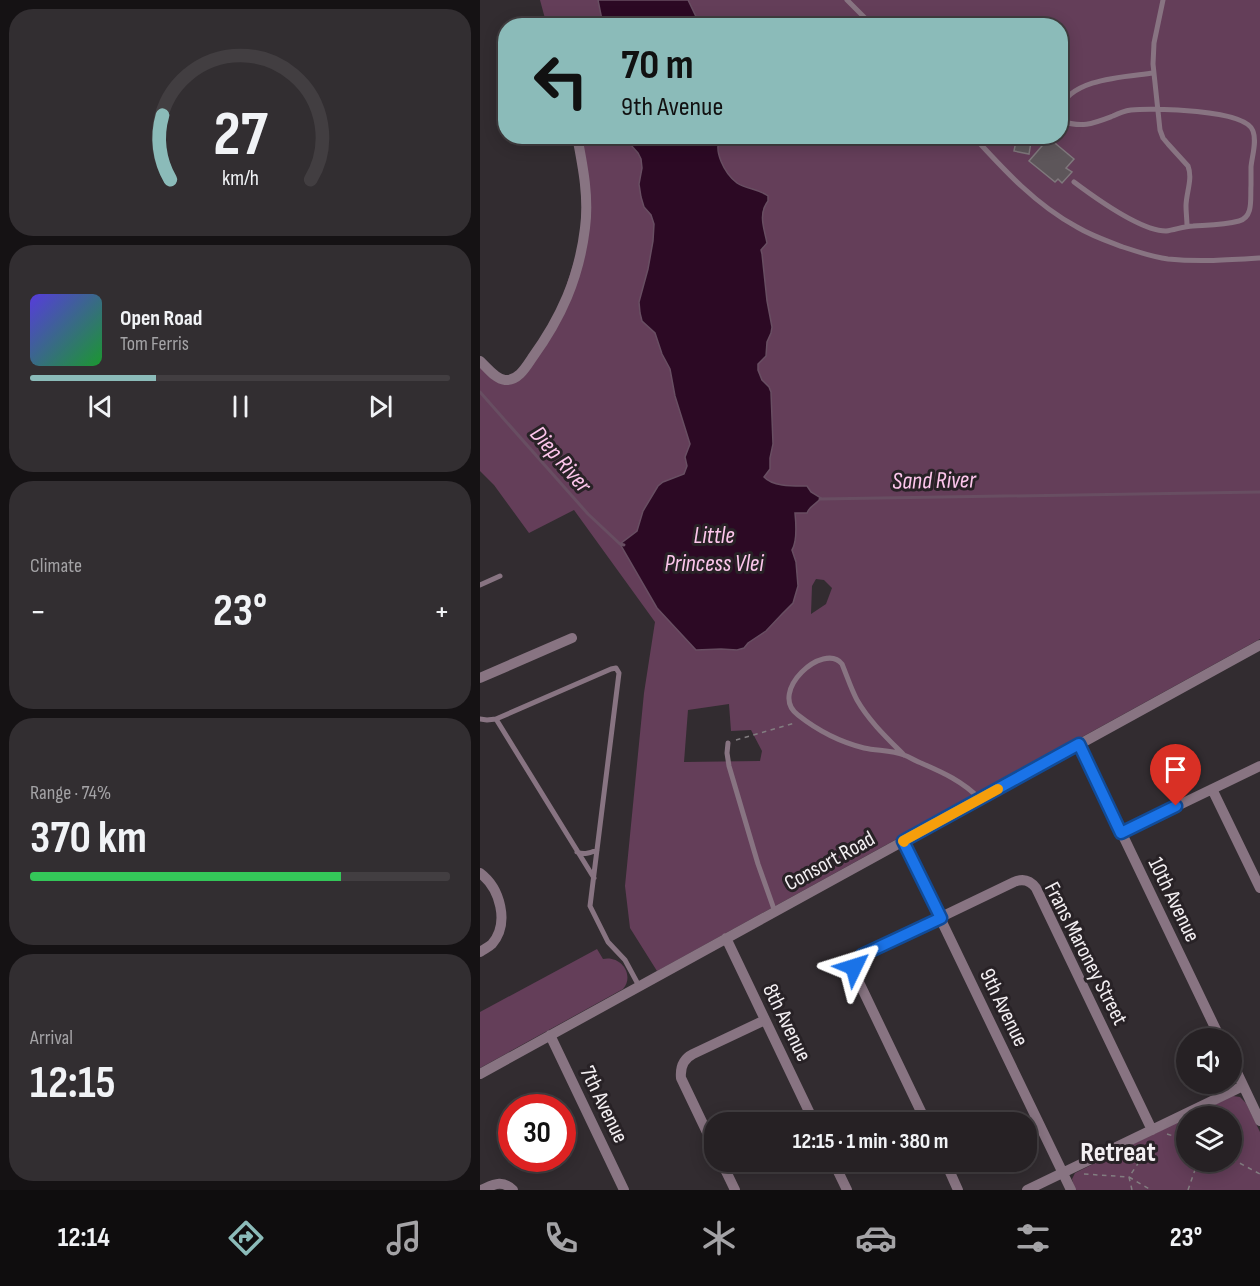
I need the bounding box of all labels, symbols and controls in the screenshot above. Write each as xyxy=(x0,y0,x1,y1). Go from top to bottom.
text: 70 m xyxy=(621,40,694,91)
icon: left xyxy=(522,42,600,120)
text: 9th Avenue xyxy=(621,91,723,123)
text: 27 xyxy=(213,98,268,173)
text: km/h xyxy=(221,166,259,191)
text: Open Road xyxy=(120,305,202,332)
text: Tom Ferris xyxy=(120,332,189,356)
icon: previous xyxy=(84,390,117,423)
icon: pause xyxy=(224,390,257,423)
icon: next xyxy=(364,390,397,423)
water label: Diep River xyxy=(524,420,598,500)
water label: Sand River xyxy=(892,465,977,496)
water label: Little Princess Vlei xyxy=(664,521,764,578)
text: Climate xyxy=(30,554,82,578)
text: 23° xyxy=(213,584,267,639)
text: − xyxy=(30,592,46,632)
text: + xyxy=(434,592,450,632)
pin xyxy=(1150,744,1201,806)
icon: arrive xyxy=(1159,753,1192,786)
text: Range · 74% xyxy=(30,781,111,805)
text: 370 km xyxy=(30,811,147,866)
street label: Consort Road xyxy=(780,825,880,897)
street label: 10th Avenue xyxy=(1142,853,1206,946)
street label: Frans Maroney Street xyxy=(1038,878,1133,1030)
position arrow xyxy=(822,935,886,999)
street label: 9th Avenue xyxy=(973,964,1034,1051)
street label: 8th Avenue xyxy=(756,979,817,1066)
text: Arrival xyxy=(30,1026,73,1050)
map controls xyxy=(1176,1028,1242,1172)
button: sound xyxy=(1176,1028,1242,1094)
text: 12:15 xyxy=(30,1056,115,1111)
street label: 7th Avenue xyxy=(573,1062,634,1148)
speed limit sign: 30 xyxy=(498,1094,576,1172)
button: layers xyxy=(1176,1106,1242,1172)
text: 12:15 · 1 min · 380 m xyxy=(793,1128,948,1155)
district label: Retreat xyxy=(1080,1136,1156,1169)
icon: directions xyxy=(225,1217,267,1259)
icon: music xyxy=(383,1217,425,1259)
icon: phone xyxy=(540,1217,582,1259)
icon: climate xyxy=(698,1217,740,1259)
icon: car xyxy=(855,1217,897,1259)
icon: filters xyxy=(1012,1217,1054,1259)
text: 12:14 xyxy=(58,1222,110,1254)
text: 23° xyxy=(1170,1222,1202,1254)

